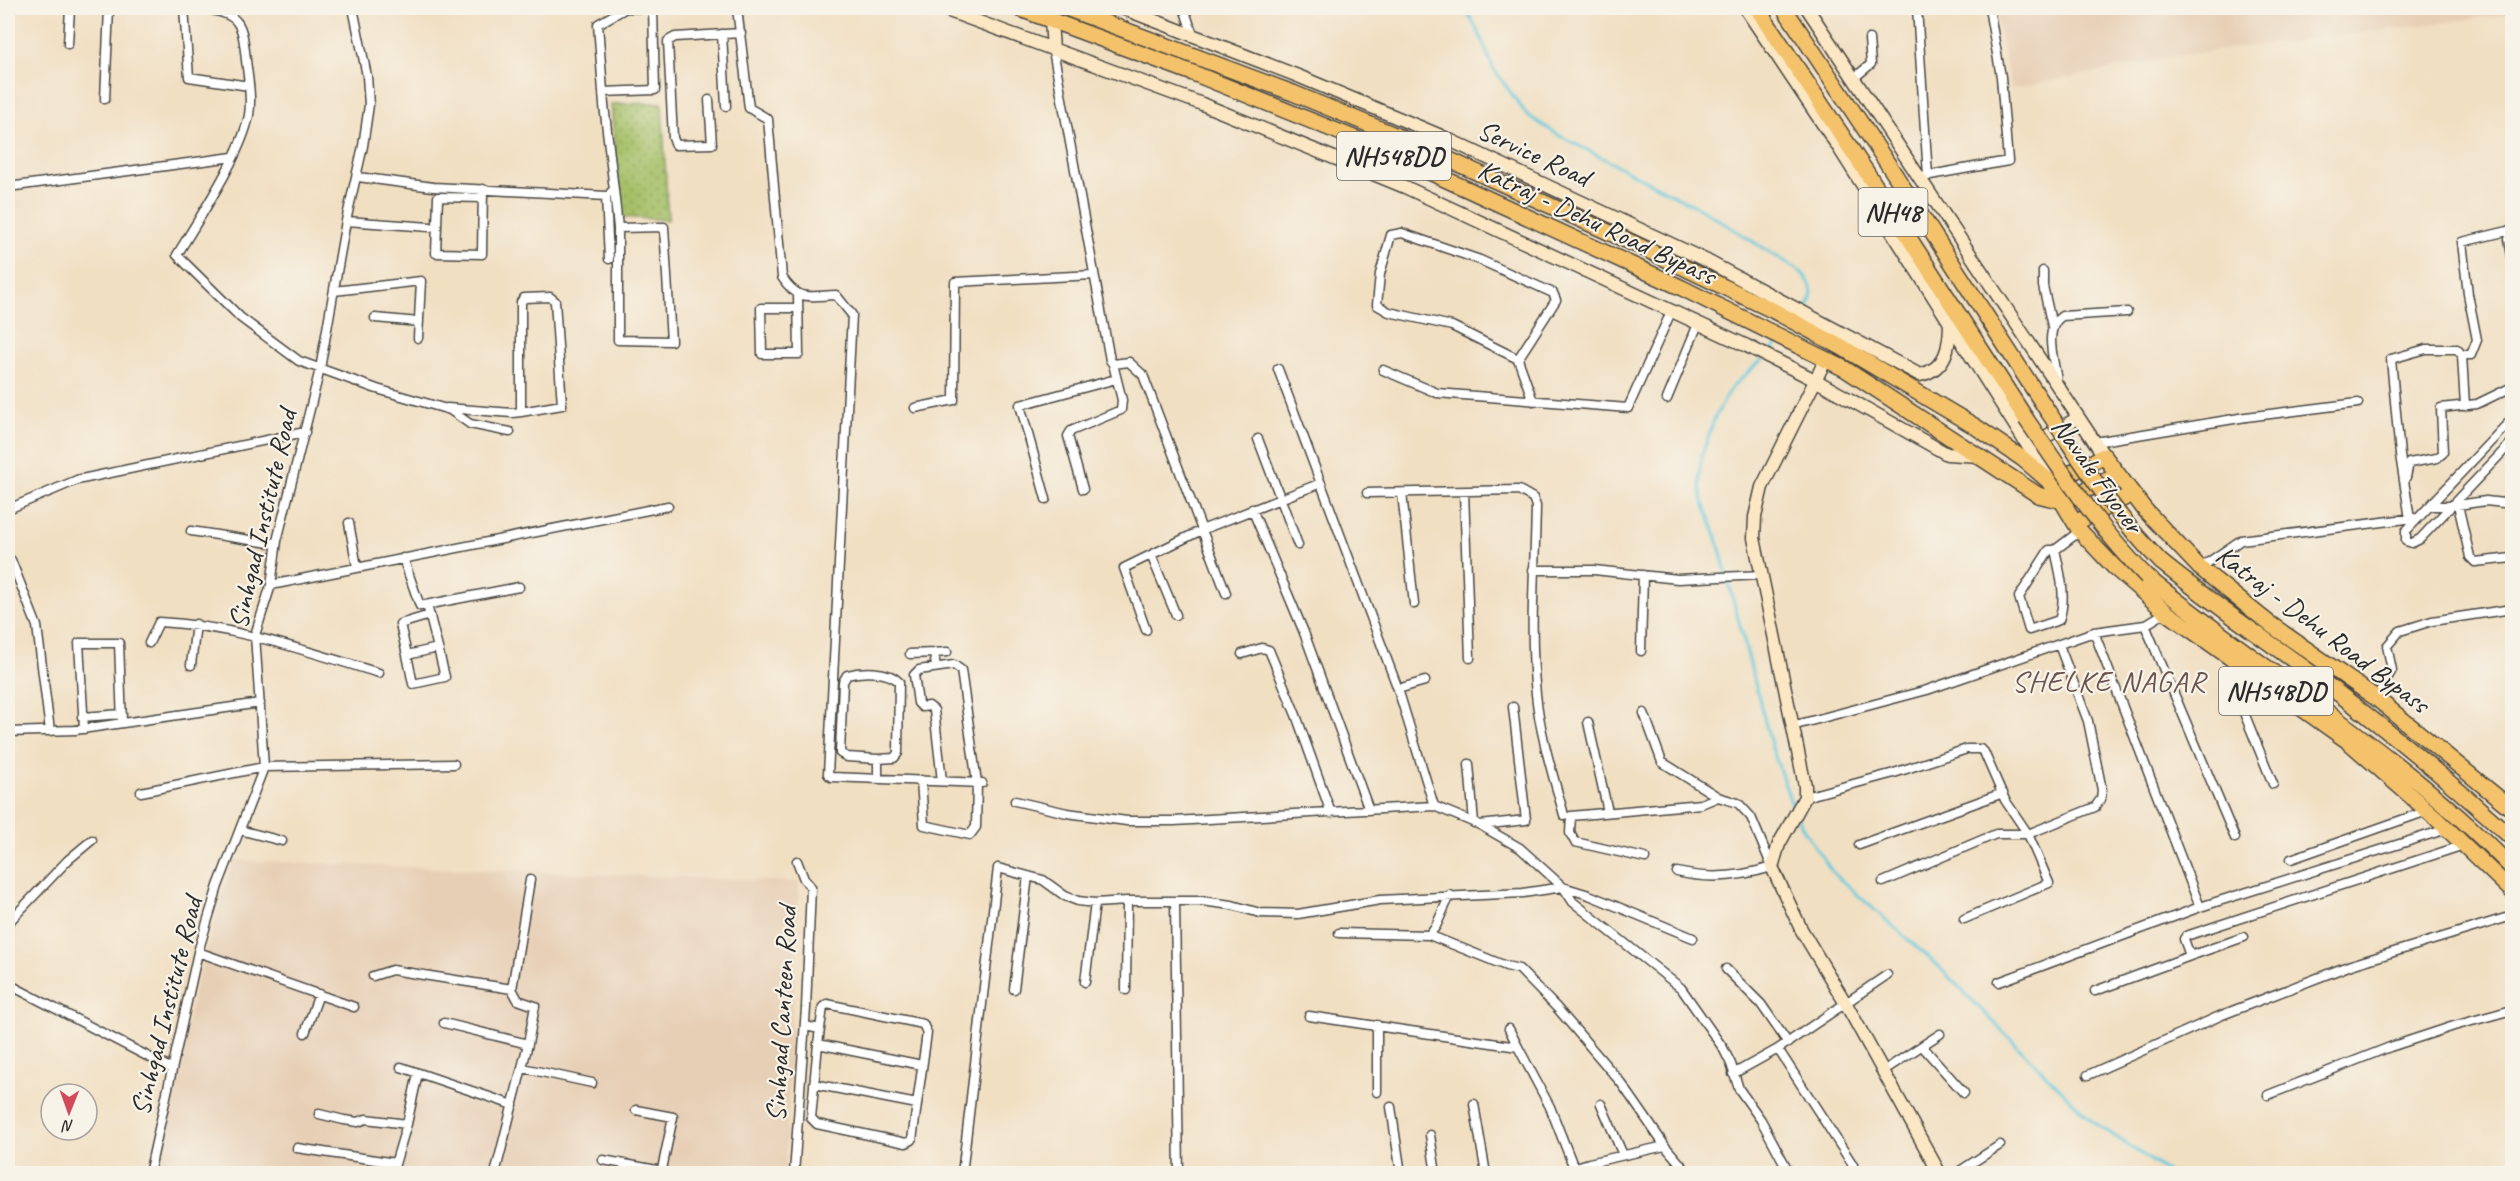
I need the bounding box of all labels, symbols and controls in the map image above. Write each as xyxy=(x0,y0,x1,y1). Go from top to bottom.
street label: Service Road xyxy=(1472,112,1599,196)
road number: NH548DD xyxy=(1337,132,1451,180)
street label: Katraj - Dehu Road Bypass xyxy=(1473,152,1724,293)
road number: NH48 xyxy=(1858,188,1928,236)
street label: Sinhgad Institute Road xyxy=(220,402,305,632)
street label: Navale Flyover xyxy=(2044,410,2153,541)
street label: Katraj - Dehu Road Bypass xyxy=(2209,537,2439,722)
district label: SHELKE NAGAR xyxy=(2012,662,2209,700)
road number: NH548DD xyxy=(2219,667,2333,715)
street label: Sinhgad Institute Road xyxy=(122,890,211,1119)
street label: Sinhgad Canteen Road xyxy=(758,901,804,1123)
north arrow xyxy=(39,1082,99,1142)
text: N xyxy=(61,1116,74,1136)

